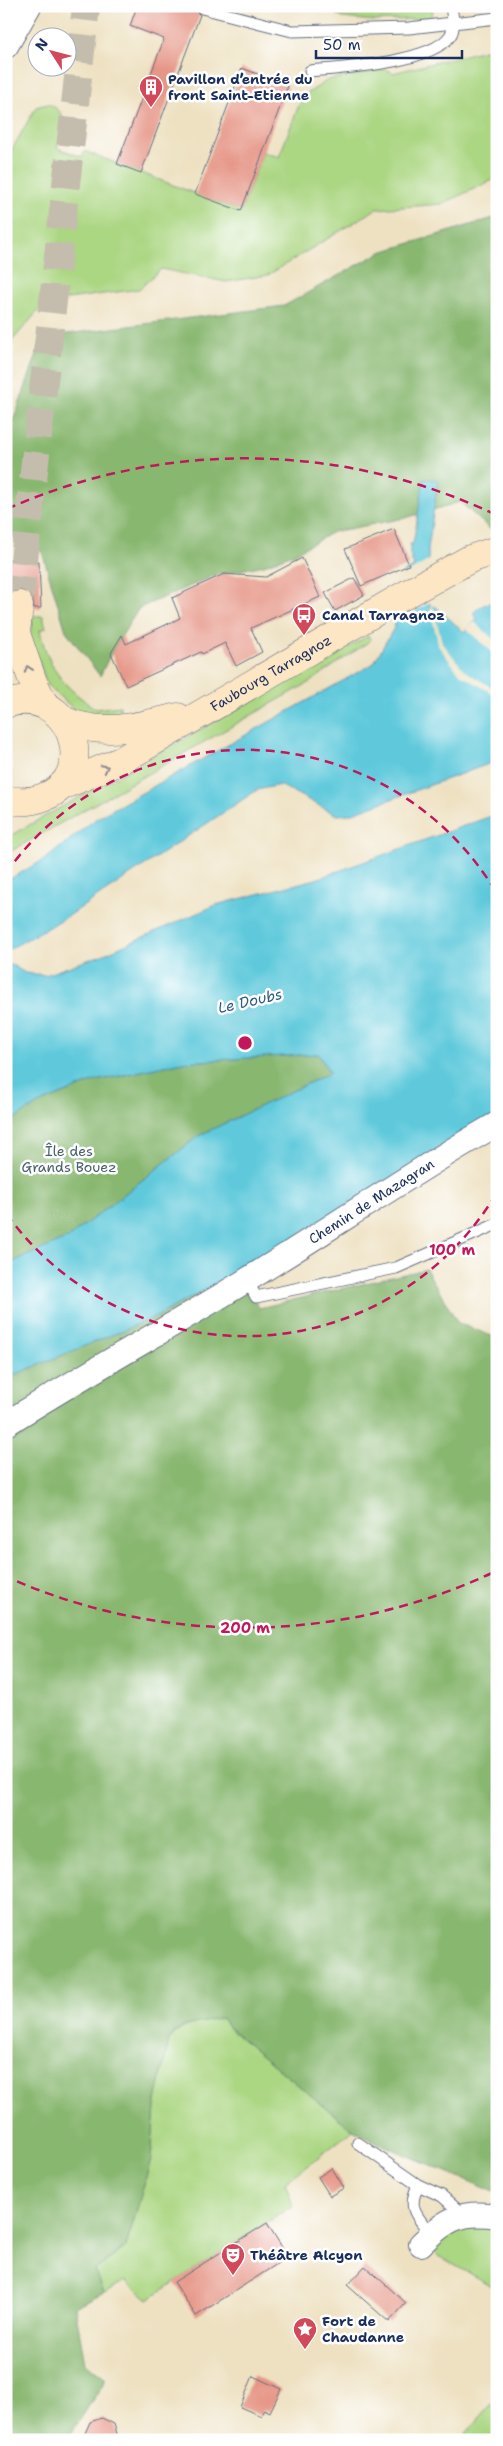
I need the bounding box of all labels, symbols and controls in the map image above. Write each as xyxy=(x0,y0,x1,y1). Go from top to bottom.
north arrow xyxy=(28,28,78,78)
scale bar xyxy=(316,28,462,60)
text: N xyxy=(31,35,52,54)
text: 50 m xyxy=(323,35,361,55)
place label: Pavillon d’entrée du front Saint-Etienne xyxy=(168,70,313,104)
building icon: Pavillon d’entrée du front Saint-Etienne xyxy=(138,74,164,108)
bus stop icon: Canal Tarragnoz xyxy=(291,602,317,636)
place label: Canal Tarragnoz xyxy=(322,606,445,624)
street label: Faubourg Tarragnoz xyxy=(207,631,335,715)
one-way arrow xyxy=(24,665,34,674)
one-way arrow xyxy=(99,764,108,774)
water label: Le Doubs xyxy=(216,984,284,1018)
centre of rings xyxy=(236,1034,254,1052)
park label: Île des Grands Bouez xyxy=(22,1142,116,1176)
street label: Chemin de Mazagran xyxy=(305,1154,438,1248)
text: 100 m xyxy=(429,1240,475,1260)
text: 200 m xyxy=(220,1618,270,1638)
theatre icon: Théâtre Alcyon xyxy=(220,2242,246,2276)
place label: Théâtre Alcyon xyxy=(250,2246,362,2264)
place label: Fort de Chaudanne xyxy=(322,2312,404,2346)
place icon: Fort de Chaudanne xyxy=(292,2316,318,2350)

